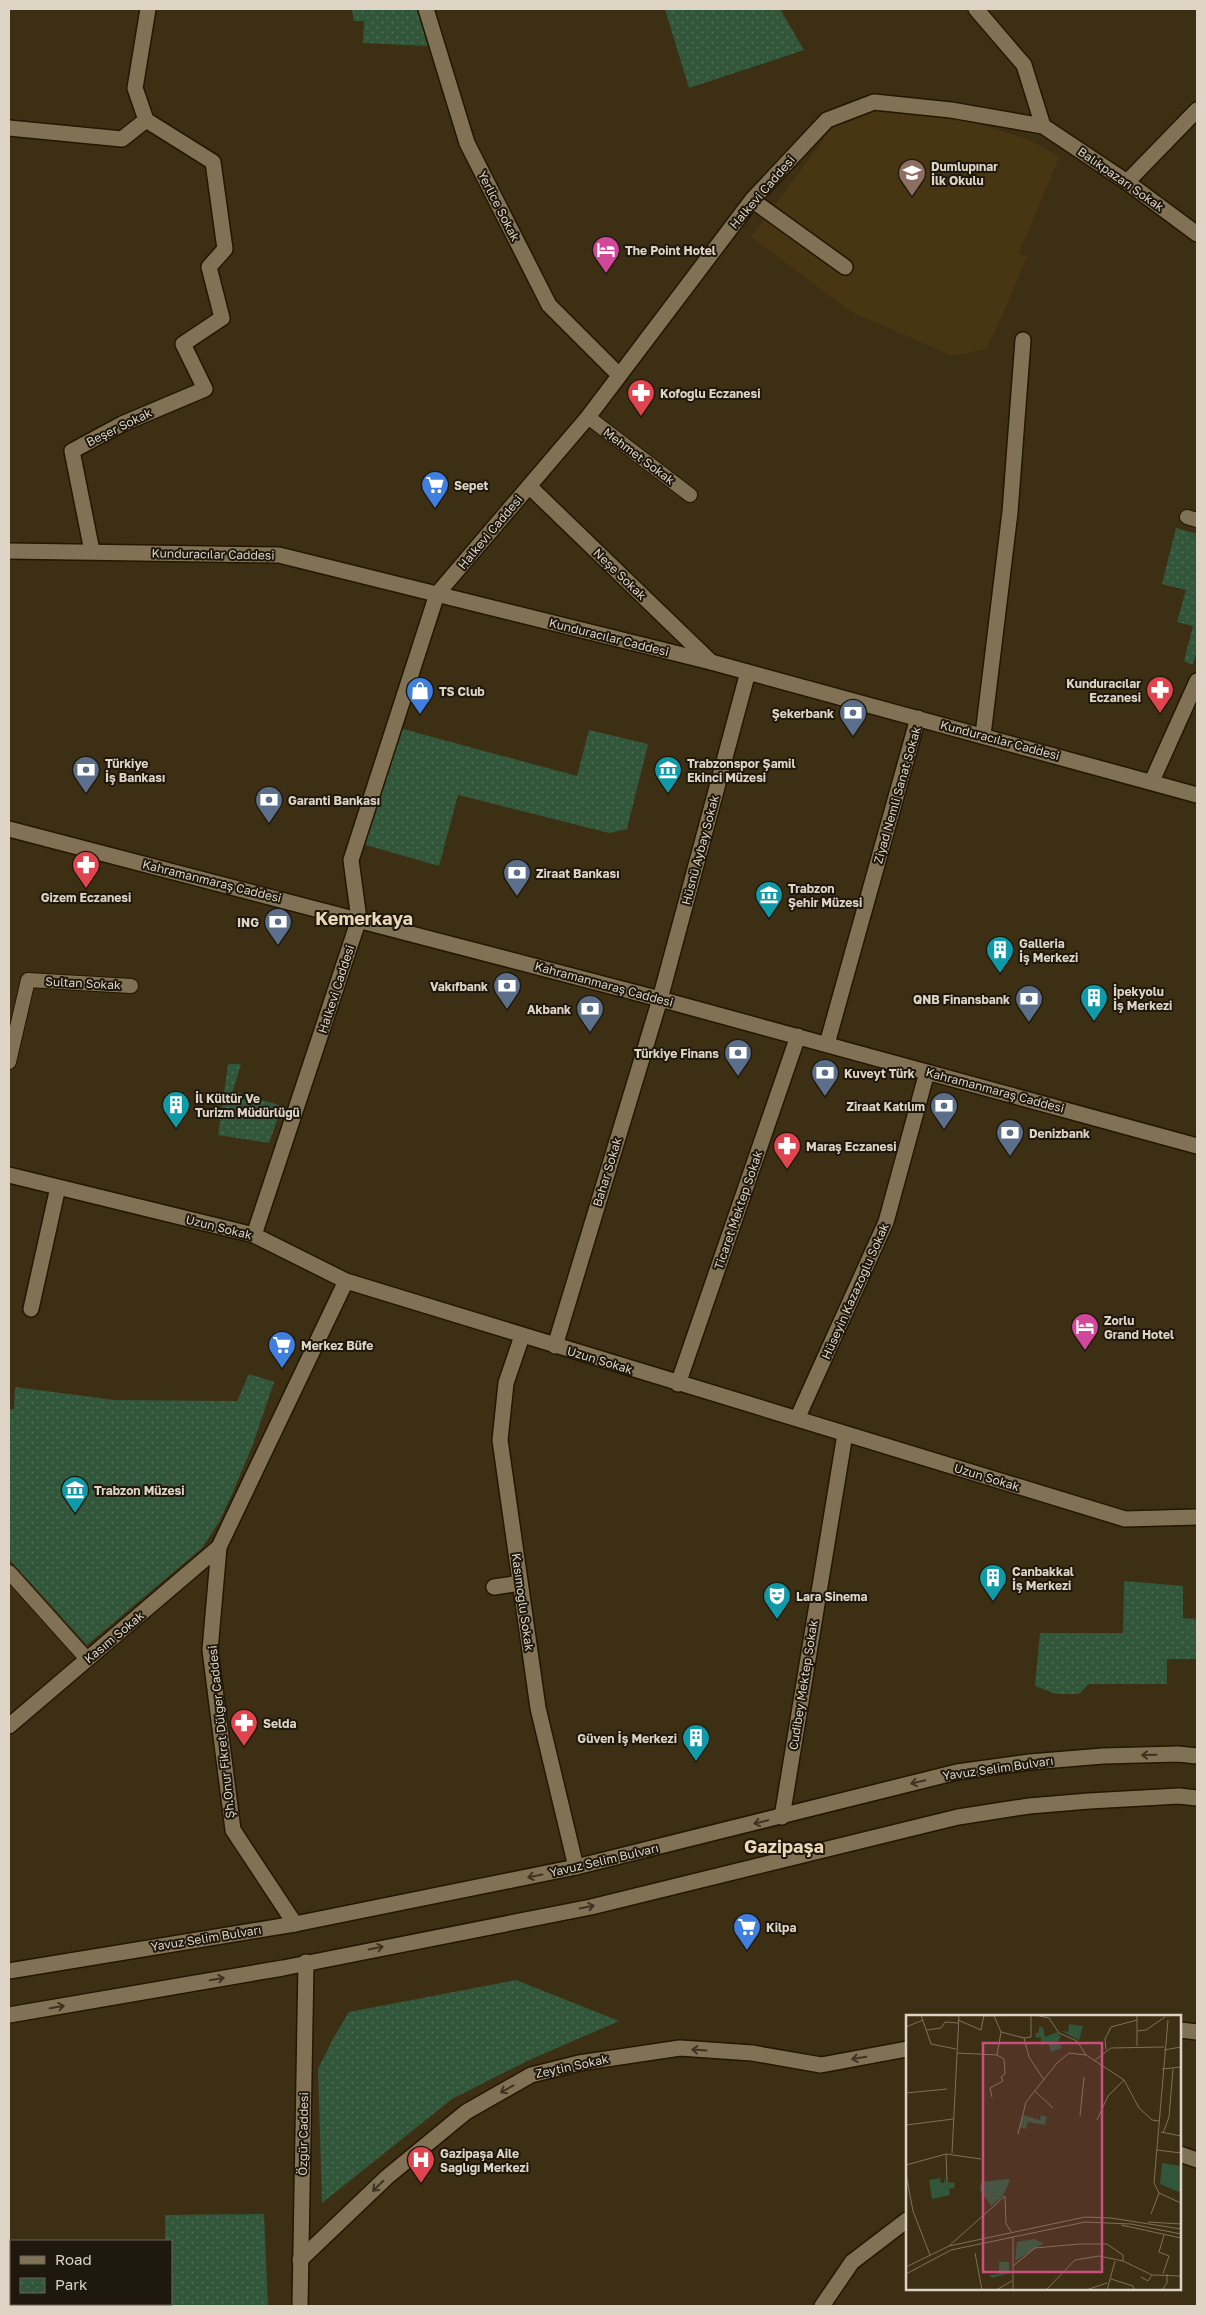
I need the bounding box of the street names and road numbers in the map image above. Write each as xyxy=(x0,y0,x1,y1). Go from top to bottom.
street label: Balıkpazarı Sokak xyxy=(1075,144,1167,214)
street label: Halkevi Caddesi xyxy=(726,152,798,232)
street label: Yerlice Sokak xyxy=(475,168,523,244)
street label: Beşer Sokak xyxy=(84,405,154,449)
street label: Mehmet Sokak xyxy=(600,424,678,488)
street label: Halkevi Caddesi xyxy=(455,492,525,572)
street label: Kunduracılar Caddesi xyxy=(151,545,275,563)
street label: Neşe Sokak xyxy=(591,545,650,603)
street label: Kunduracılar Caddesi xyxy=(548,615,670,659)
street label: Kunduracılar Caddesi xyxy=(939,717,1061,763)
street label: Ziyad Nemli Sanat Sokak xyxy=(870,724,924,865)
street label: Hüsnü Aybay Sokak xyxy=(678,793,722,907)
street label: Kahramanmaraş Caddesi xyxy=(141,856,283,906)
street label: Halkevi Caddesi xyxy=(315,943,357,1035)
street label: Kahramanmaraş Caddesi xyxy=(533,958,675,1010)
street label: Sultan Sokak xyxy=(45,974,121,992)
street label: Kahramanmaraş Caddesi xyxy=(924,1064,1066,1116)
street label: Bahar Sokak xyxy=(589,1135,625,1209)
street label: Ticaret Mektep Sokak xyxy=(711,1148,765,1271)
street label: Uzun Sokak xyxy=(184,1212,254,1243)
street label: Hüseyin Kazazoğlu Sokak xyxy=(818,1220,892,1361)
street label: Uzun Sokak xyxy=(565,1343,635,1377)
street label: Uzun Sokak xyxy=(952,1460,1022,1494)
street label: Kasımoğlu Sokak xyxy=(509,1552,537,1652)
street label: Kasım Sokak xyxy=(81,1608,147,1666)
street label: Cudibey Mektep Sokak xyxy=(785,1619,821,1751)
street label: Şh.Onur Fikret Dülger Caddesi xyxy=(204,1645,238,1819)
street label: Yavuz Selim Bulvarı xyxy=(942,1753,1054,1783)
street label: Yavuz Selim Bulvarı xyxy=(548,1840,660,1880)
street label: Yavuz Selim Bulvarı xyxy=(150,1922,262,1954)
street label: Zeytin Sokak xyxy=(534,2051,610,2081)
street label: Özgür Caddesi xyxy=(295,2092,311,2176)

